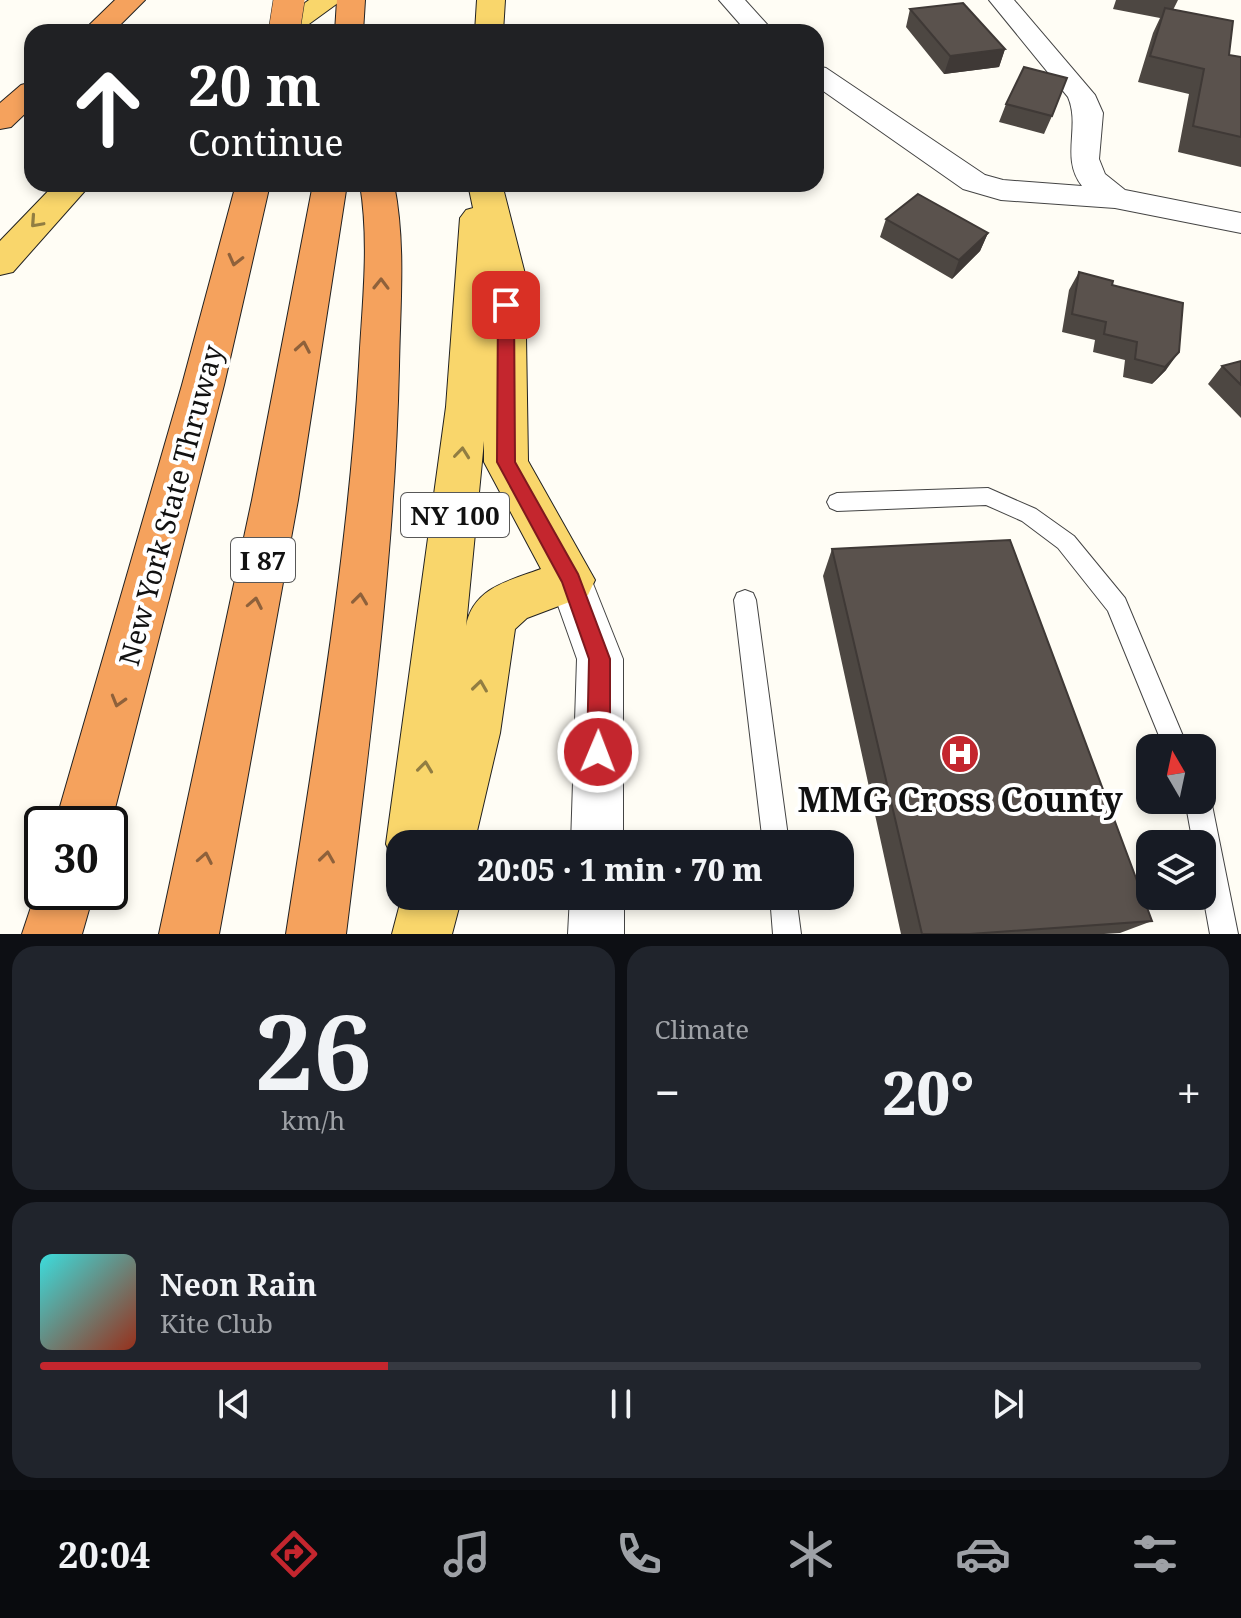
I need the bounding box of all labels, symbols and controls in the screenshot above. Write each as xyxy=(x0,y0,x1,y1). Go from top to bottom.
text: 20 m xyxy=(188,46,321,122)
icon: ahead xyxy=(56,56,160,160)
text: Continue xyxy=(188,118,344,167)
one-way arrow xyxy=(31,213,45,228)
one-way arrow xyxy=(227,252,244,266)
pin xyxy=(472,271,540,339)
one-way arrow xyxy=(372,277,390,290)
icon: arrive xyxy=(484,283,528,327)
street label: New York State Thruway xyxy=(109,340,231,669)
one-way arrow xyxy=(293,340,310,354)
one-way arrow xyxy=(454,446,471,459)
road number: NY 100 xyxy=(401,493,509,537)
road number: I 87 xyxy=(231,538,295,582)
one-way arrow xyxy=(351,592,368,606)
one-way arrow xyxy=(246,596,263,609)
one-way arrow xyxy=(471,679,488,693)
one-way arrow xyxy=(110,693,127,707)
position arrow xyxy=(556,710,640,794)
hospital icon: MMG Cross County xyxy=(939,733,981,775)
north arrow xyxy=(1136,734,1216,814)
map controls xyxy=(1136,734,1216,910)
one-way arrow xyxy=(416,760,433,773)
place label: MMG Cross County xyxy=(797,776,1123,822)
speed limit sign: 30 xyxy=(24,806,128,910)
button: layers xyxy=(1136,830,1216,910)
text: 20:05 · 1 min · 70 m xyxy=(477,849,763,890)
one-way arrow xyxy=(318,850,335,863)
one-way arrow xyxy=(196,851,213,865)
text: 26 xyxy=(254,979,372,1120)
text: Climate xyxy=(655,1011,749,1047)
text: 20° xyxy=(882,1051,974,1133)
text: − xyxy=(655,1062,680,1122)
text: + xyxy=(1176,1062,1201,1122)
text: km/h xyxy=(281,1102,345,1138)
text: Neon Rain xyxy=(160,1264,317,1305)
text: Kite Club xyxy=(160,1305,273,1341)
icon: previous xyxy=(212,1382,256,1426)
icon: pause xyxy=(599,1382,643,1426)
icon: next xyxy=(986,1382,1030,1426)
icon: directions xyxy=(266,1526,322,1582)
icon: music xyxy=(439,1526,495,1582)
icon: phone xyxy=(611,1526,667,1582)
icon: climate xyxy=(783,1526,839,1582)
icon: car xyxy=(955,1526,1011,1582)
icon: filters xyxy=(1127,1526,1183,1582)
text: 20:04 xyxy=(58,1530,150,1579)

